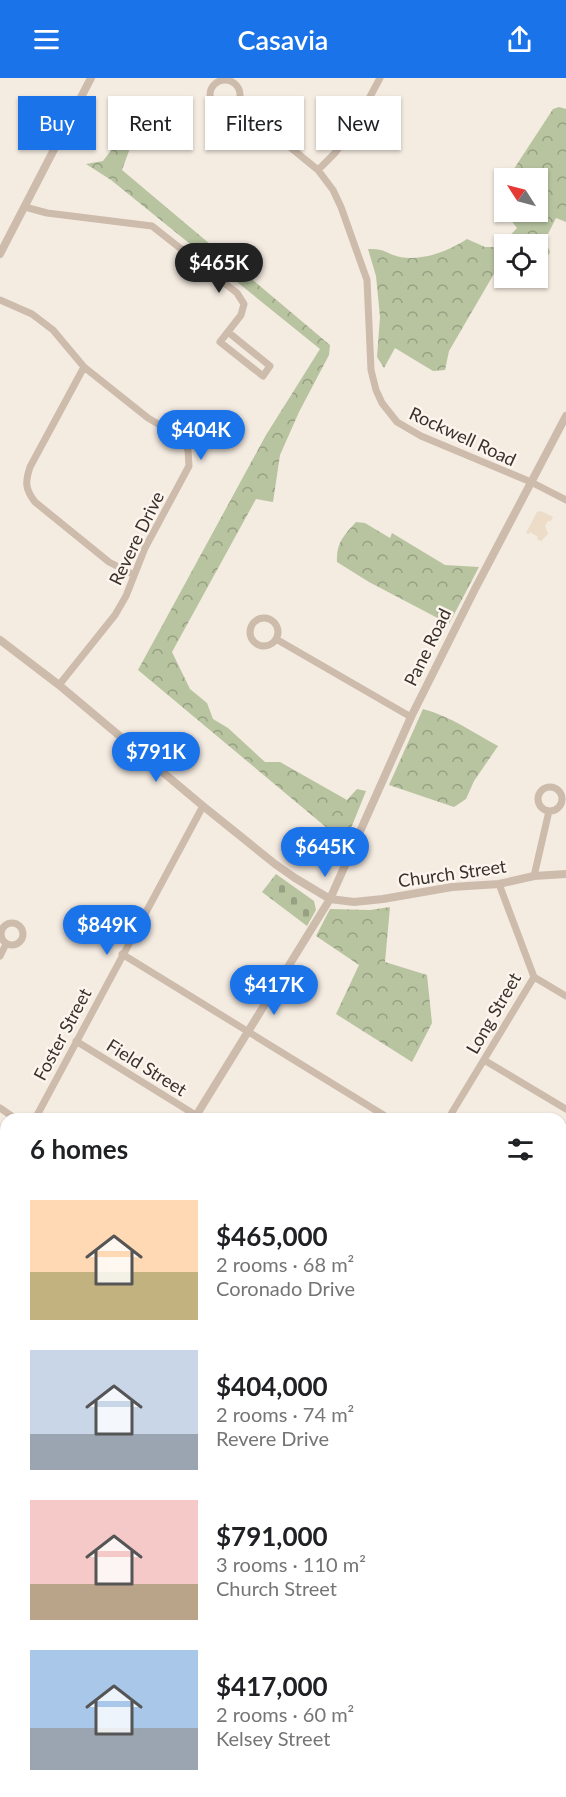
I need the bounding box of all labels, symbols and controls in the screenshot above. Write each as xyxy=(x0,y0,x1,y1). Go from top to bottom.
icon: menu xyxy=(30,23,63,56)
text: Casavia xyxy=(238,23,328,56)
icon: share xyxy=(503,23,536,56)
chip: Buy xyxy=(18,96,96,150)
chip: Rent xyxy=(108,96,193,150)
chip: Filters xyxy=(205,96,304,150)
chip: New xyxy=(316,96,401,150)
north arrow xyxy=(494,168,548,222)
map controls xyxy=(494,168,548,288)
button: locate xyxy=(494,234,548,288)
pin: $465K xyxy=(177,243,261,294)
text: $465K xyxy=(189,250,249,274)
street label: Rockwell Road xyxy=(406,402,520,470)
pin: $404K xyxy=(159,410,243,461)
text: $404K xyxy=(171,417,231,441)
street label: Revere Drive xyxy=(104,487,168,589)
street label: Pane Road xyxy=(399,605,455,689)
pin: $791K xyxy=(114,732,198,783)
text: $791K xyxy=(126,739,186,763)
pin: $645K xyxy=(283,827,367,878)
text: $645K xyxy=(295,834,355,858)
street label: Church Street xyxy=(397,854,508,891)
pin: $849K xyxy=(65,905,149,956)
text: $849K xyxy=(77,912,137,936)
pin: $417K xyxy=(232,965,316,1016)
street label: Long Street xyxy=(461,968,525,1058)
text: $417K xyxy=(244,972,304,996)
street label: Foster Street xyxy=(28,984,96,1084)
street label: Field Street xyxy=(103,1034,192,1101)
text: 6 homes xyxy=(30,1133,128,1165)
icon: filters xyxy=(504,1133,537,1166)
text: $465,000 xyxy=(216,1220,328,1252)
icon: home xyxy=(78,1224,150,1296)
text: 2 rooms · 68 m² xyxy=(216,1252,354,1276)
text: Coronado Drive xyxy=(216,1276,355,1300)
text: $404,000 xyxy=(216,1370,328,1402)
icon: home xyxy=(78,1374,150,1446)
text: 2 rooms · 74 m² xyxy=(216,1402,354,1426)
text: Revere Drive xyxy=(216,1426,329,1450)
text: $791,000 xyxy=(216,1520,328,1552)
icon: home xyxy=(78,1524,150,1596)
text: 3 rooms · 110 m² xyxy=(216,1552,366,1576)
text: Church Street xyxy=(216,1576,337,1600)
text: $417,000 xyxy=(216,1670,328,1702)
icon: home xyxy=(78,1674,150,1746)
text: 2 rooms · 60 m² xyxy=(216,1702,354,1726)
text: Kelsey Street xyxy=(216,1726,330,1750)

